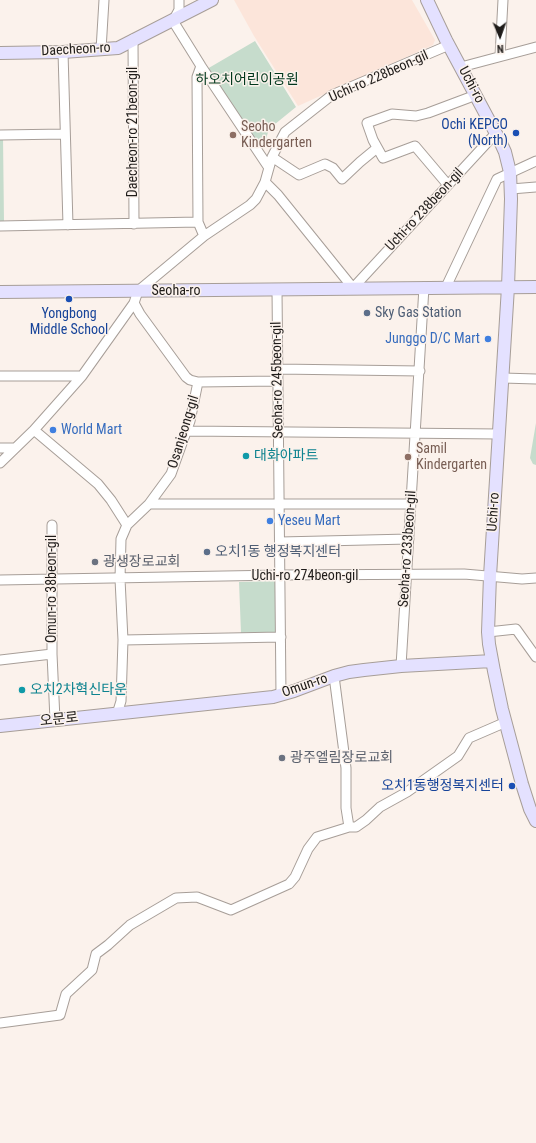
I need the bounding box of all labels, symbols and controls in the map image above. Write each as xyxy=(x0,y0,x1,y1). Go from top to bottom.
north arrow xyxy=(480,16,520,56)
street label: Daecheon-ro xyxy=(41,40,111,60)
text: N xyxy=(497,42,504,55)
street label: Uchi-ro 228beon-gil xyxy=(327,48,431,106)
street label: Uchi-ro xyxy=(454,64,488,106)
street label: Daecheon-ro 21beon-gil xyxy=(125,67,141,197)
park label: 하오치어린이공원 xyxy=(195,72,299,88)
place label: Ochi KEPCO (North) xyxy=(441,117,508,150)
place label: Seoho Kindergarten xyxy=(241,119,312,152)
marker: Ochi KEPCO (North) xyxy=(511,128,521,138)
marker: Seoho Kindergarten xyxy=(228,130,238,140)
street label: Uchi-ro 238beon-gil xyxy=(382,165,468,255)
street label: Seoha-ro xyxy=(152,283,200,299)
marker: Yongbong Middle School xyxy=(64,294,74,304)
place label: Sky Gas Station xyxy=(375,305,461,321)
place label: Yongbong Middle School xyxy=(30,306,108,338)
marker: Sky Gas Station xyxy=(362,308,372,318)
street label: Seoha-ro 245beon-gil xyxy=(269,321,287,439)
place label: Junggo D/C Mart xyxy=(385,331,480,347)
marker: Junggo D/C Mart xyxy=(483,334,493,344)
street label: Osanjeong-gil xyxy=(165,393,203,471)
place label: World Mart xyxy=(61,422,122,438)
marker: World Mart xyxy=(48,425,58,435)
place label: Samil Kindergarten xyxy=(416,441,487,474)
place label: 대화아파트 xyxy=(254,448,318,464)
marker: 대화아파트 xyxy=(241,451,251,461)
marker: Samil Kindergarten xyxy=(403,452,413,462)
street label: Seoha-ro 233beon-gil xyxy=(396,490,420,608)
street label: Uchi-ro xyxy=(484,492,504,532)
place label: Yeseu Mart xyxy=(278,513,340,529)
marker: Yeseu Mart xyxy=(265,516,275,526)
street label: Omun-ro 38beon-gil xyxy=(44,535,60,643)
place label: 오치1동 행정복지센터 xyxy=(215,544,341,560)
marker: 오치1동 행정복지센터 xyxy=(202,547,212,557)
place label: 광생장로교회 xyxy=(103,554,180,570)
marker: 광생장로교회 xyxy=(90,557,100,567)
street label: Uchi-ro 274beon-gil xyxy=(252,568,358,584)
street label: Omun-ro xyxy=(280,670,330,702)
place label: 오치2차혁신타운 xyxy=(30,682,127,698)
marker: 오치2차혁신타운 xyxy=(17,685,27,695)
street label: 오문로 xyxy=(39,710,79,730)
place label: 광주엘림장로교회 xyxy=(290,750,393,766)
marker: 광주엘림장로교회 xyxy=(277,753,287,763)
place label: 오치1동행정복지센터 xyxy=(381,778,504,794)
marker: 오치1동행정복지센터 xyxy=(507,781,517,791)

